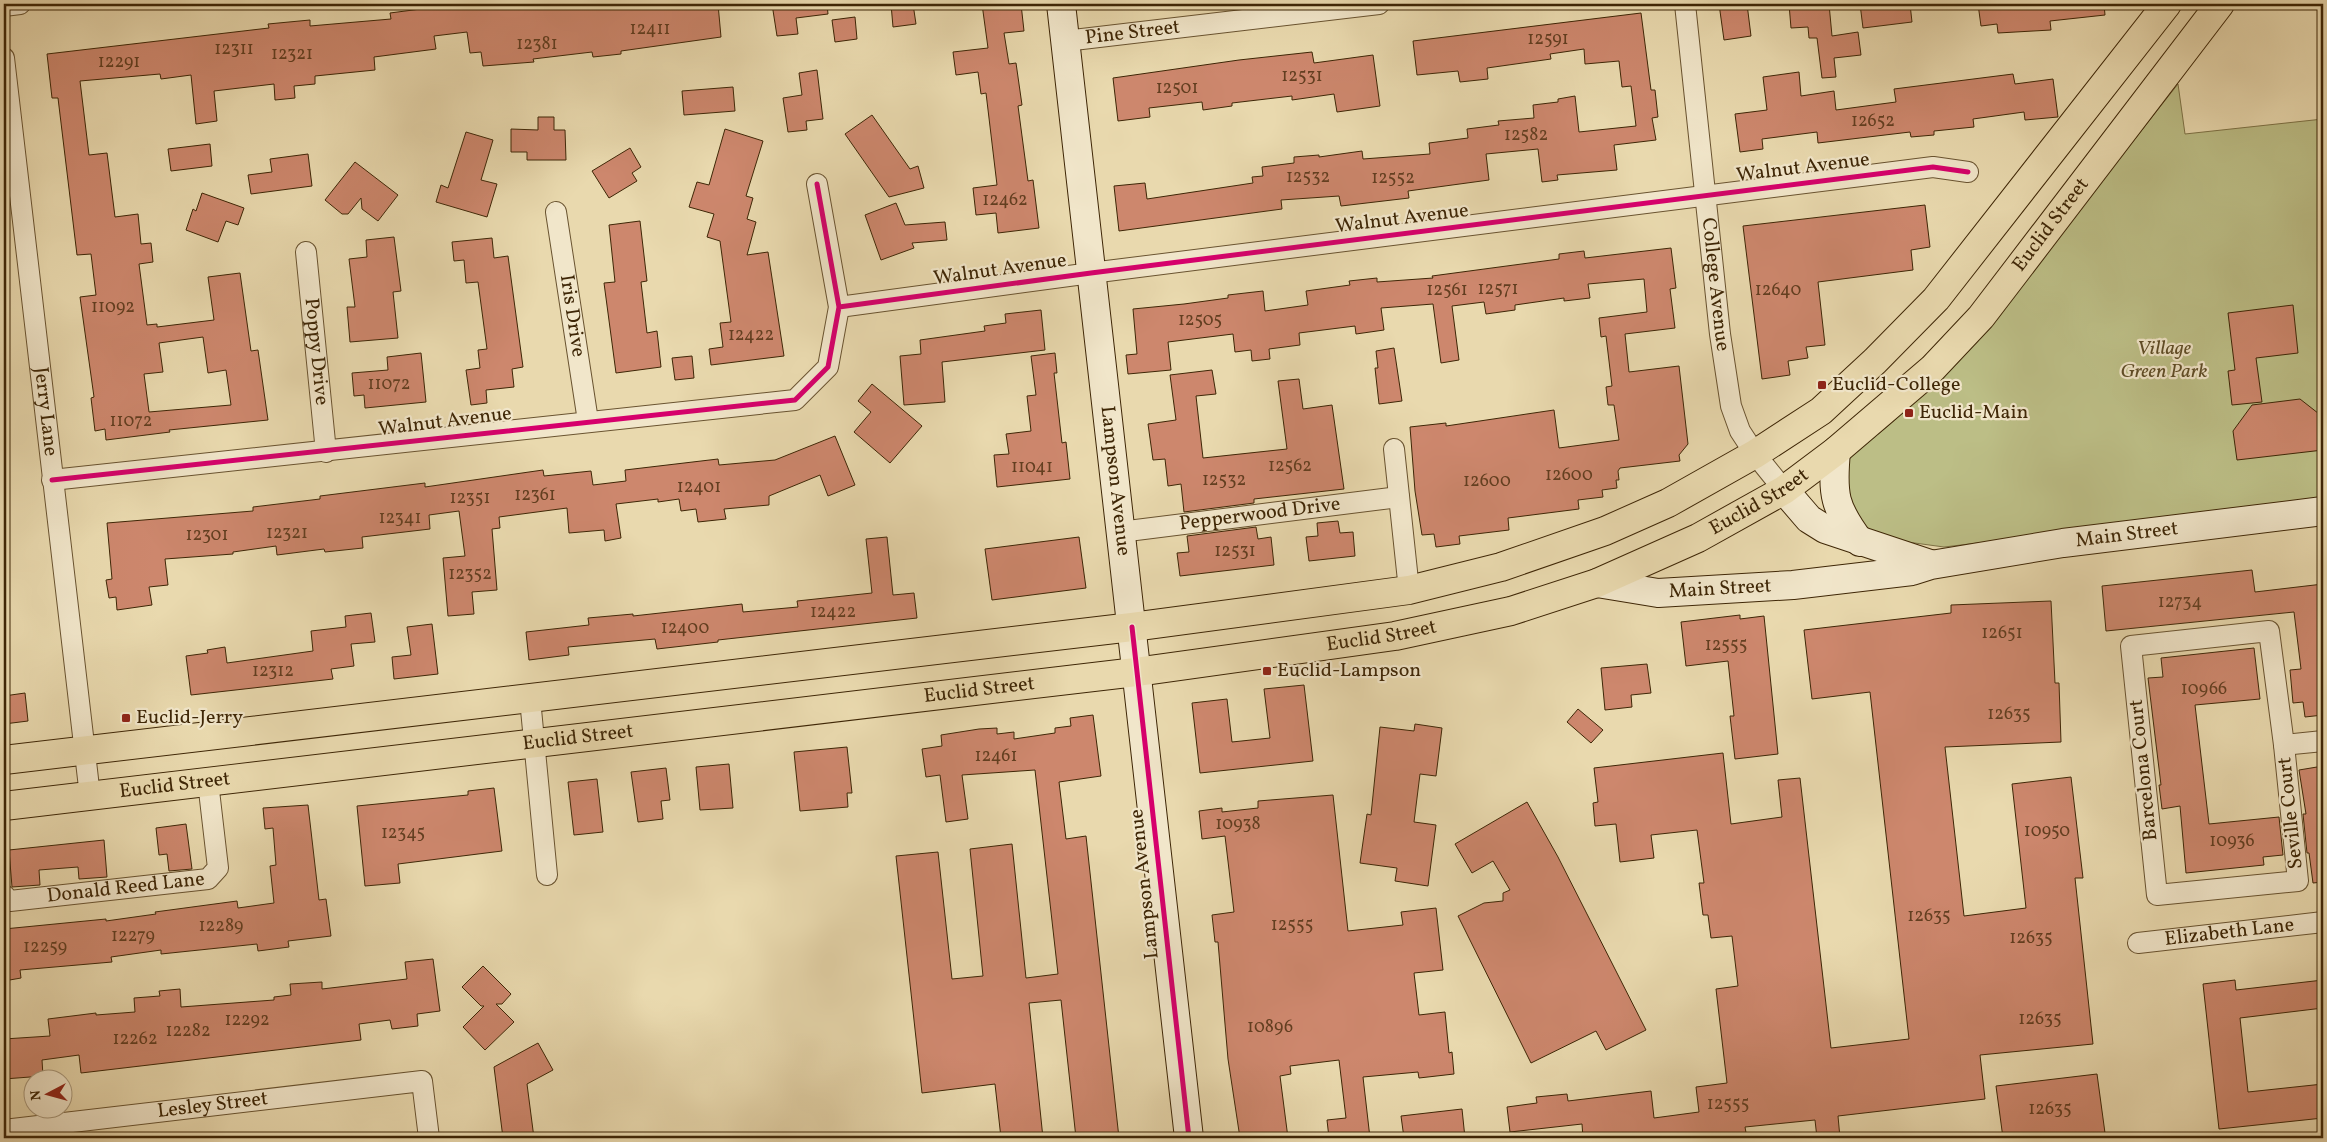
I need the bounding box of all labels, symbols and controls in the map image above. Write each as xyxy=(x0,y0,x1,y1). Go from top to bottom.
street label: Pine Street xyxy=(1083,14,1182,53)
house number: 12411 xyxy=(630,17,670,42)
house number: 12591 xyxy=(1527,27,1569,52)
house number: 12381 xyxy=(516,32,558,57)
house number: 12311 xyxy=(214,37,254,62)
house number: 12321 xyxy=(271,42,313,67)
house number: 12291 xyxy=(98,50,140,75)
house number: 12531 xyxy=(1281,64,1323,89)
house number: 12501 xyxy=(1156,76,1198,101)
house number: 12652 xyxy=(1851,109,1895,134)
house number: 12582 xyxy=(1504,123,1548,148)
street label: Walnut Avenue xyxy=(1735,146,1871,190)
house number: 12532 xyxy=(1286,165,1330,190)
house number: 12552 xyxy=(1371,166,1415,191)
street label: Euclid Street xyxy=(2006,172,2096,278)
house number: 12462 xyxy=(982,188,1028,213)
street label: Walnut Avenue xyxy=(1334,197,1470,241)
street label: College Avenue xyxy=(1694,216,1736,353)
street label: Walnut Avenue xyxy=(932,247,1068,293)
street label: Iris Drive xyxy=(552,273,592,359)
house number: 12571 xyxy=(1477,277,1519,302)
house number: 12561 xyxy=(1426,278,1468,303)
house number: 12640 xyxy=(1755,278,1801,303)
house number: 11092 xyxy=(91,295,135,320)
street label: Poppy Drive xyxy=(297,297,335,406)
house number: 12505 xyxy=(1178,308,1222,333)
house number: 12422 xyxy=(728,323,774,348)
park label: Village Green Park xyxy=(2121,335,2207,386)
street label: Jerry Lane xyxy=(26,365,64,458)
place label: Euclid-College xyxy=(1832,371,1960,399)
house number: 11072 xyxy=(368,372,410,397)
marker: Euclid-College xyxy=(1816,379,1828,391)
place label: Euclid-Main xyxy=(1919,399,2029,427)
street label: Walnut Avenue xyxy=(377,400,513,444)
street label: Lampson Avenue xyxy=(1092,404,1137,558)
marker: Euclid-Main xyxy=(1903,407,1915,419)
house number: 11072 xyxy=(110,409,152,434)
house number: 12562 xyxy=(1268,454,1312,479)
house number: 11041 xyxy=(1011,455,1053,480)
street label: Euclid Street xyxy=(1704,462,1815,543)
house number: 12600 xyxy=(1545,463,1593,488)
house number: 12532 xyxy=(1202,468,1246,493)
house number: 12600 xyxy=(1463,469,1511,494)
house number: 12401 xyxy=(677,475,721,500)
house number: 12361 xyxy=(514,483,556,508)
house number: 12351 xyxy=(450,486,491,511)
street label: Pepperwood Drive xyxy=(1178,490,1342,538)
house number: 12341 xyxy=(378,506,422,531)
street label: Main Street xyxy=(2074,515,2180,555)
house number: 12321 xyxy=(266,521,308,546)
house number: 12301 xyxy=(186,523,228,548)
house number: 12531 xyxy=(1214,539,1256,564)
house number: 12352 xyxy=(448,562,492,587)
street label: Main Street xyxy=(1668,572,1772,606)
house number: 12734 xyxy=(2158,590,2202,615)
house number: 12422 xyxy=(810,600,856,625)
street label: Euclid Street xyxy=(1325,613,1439,659)
house number: 12400 xyxy=(661,616,709,641)
house number: 12651 xyxy=(1981,621,2023,646)
house number: 12555 xyxy=(1705,633,1747,658)
place label: Euclid-Lampson xyxy=(1277,657,1421,685)
house number: 12312 xyxy=(252,659,294,684)
marker: Euclid-Lampson xyxy=(1261,665,1273,677)
street label: Euclid Street xyxy=(922,670,1036,711)
house number: 10966 xyxy=(2181,677,2227,702)
street label: Barcelona Court xyxy=(2123,698,2165,842)
house number: 12635 xyxy=(1987,702,2031,727)
place label: Euclid-Jerry xyxy=(136,704,243,732)
marker: Euclid-Jerry xyxy=(120,712,132,724)
street label: Euclid Street xyxy=(521,718,635,759)
house number: 12461 xyxy=(975,744,1017,769)
street label: Seville Court xyxy=(2271,755,2311,871)
street label: Euclid Street xyxy=(118,765,232,806)
street label: Lampson Avenue xyxy=(1123,808,1167,960)
house number: 10938 xyxy=(1215,812,1261,837)
house number: 10950 xyxy=(2024,819,2070,844)
house number: 12345 xyxy=(381,821,425,846)
house number: 10936 xyxy=(2209,829,2255,854)
street label: Donald Reed Lane xyxy=(45,865,206,911)
house number: 12635 xyxy=(1907,904,1951,929)
street label: Elizabeth Lane xyxy=(2163,911,2296,954)
house number: 12555 xyxy=(1271,913,1313,938)
house number: 12289 xyxy=(199,914,243,939)
house number: 12279 xyxy=(111,924,155,949)
house number: 12635 xyxy=(2009,926,2053,951)
house number: 12259 xyxy=(23,935,67,960)
house number: 12635 xyxy=(2018,1007,2062,1032)
house number: 12292 xyxy=(224,1008,270,1033)
house number: 10896 xyxy=(1247,1015,1293,1040)
house number: 12282 xyxy=(165,1019,211,1044)
house number: 12262 xyxy=(112,1027,158,1052)
north arrow xyxy=(22,1070,72,1120)
street label: Lesley Street xyxy=(156,1085,269,1126)
text: N xyxy=(27,1089,47,1101)
house number: 12555 xyxy=(1707,1092,1749,1117)
house number: 12635 xyxy=(2028,1097,2072,1122)

